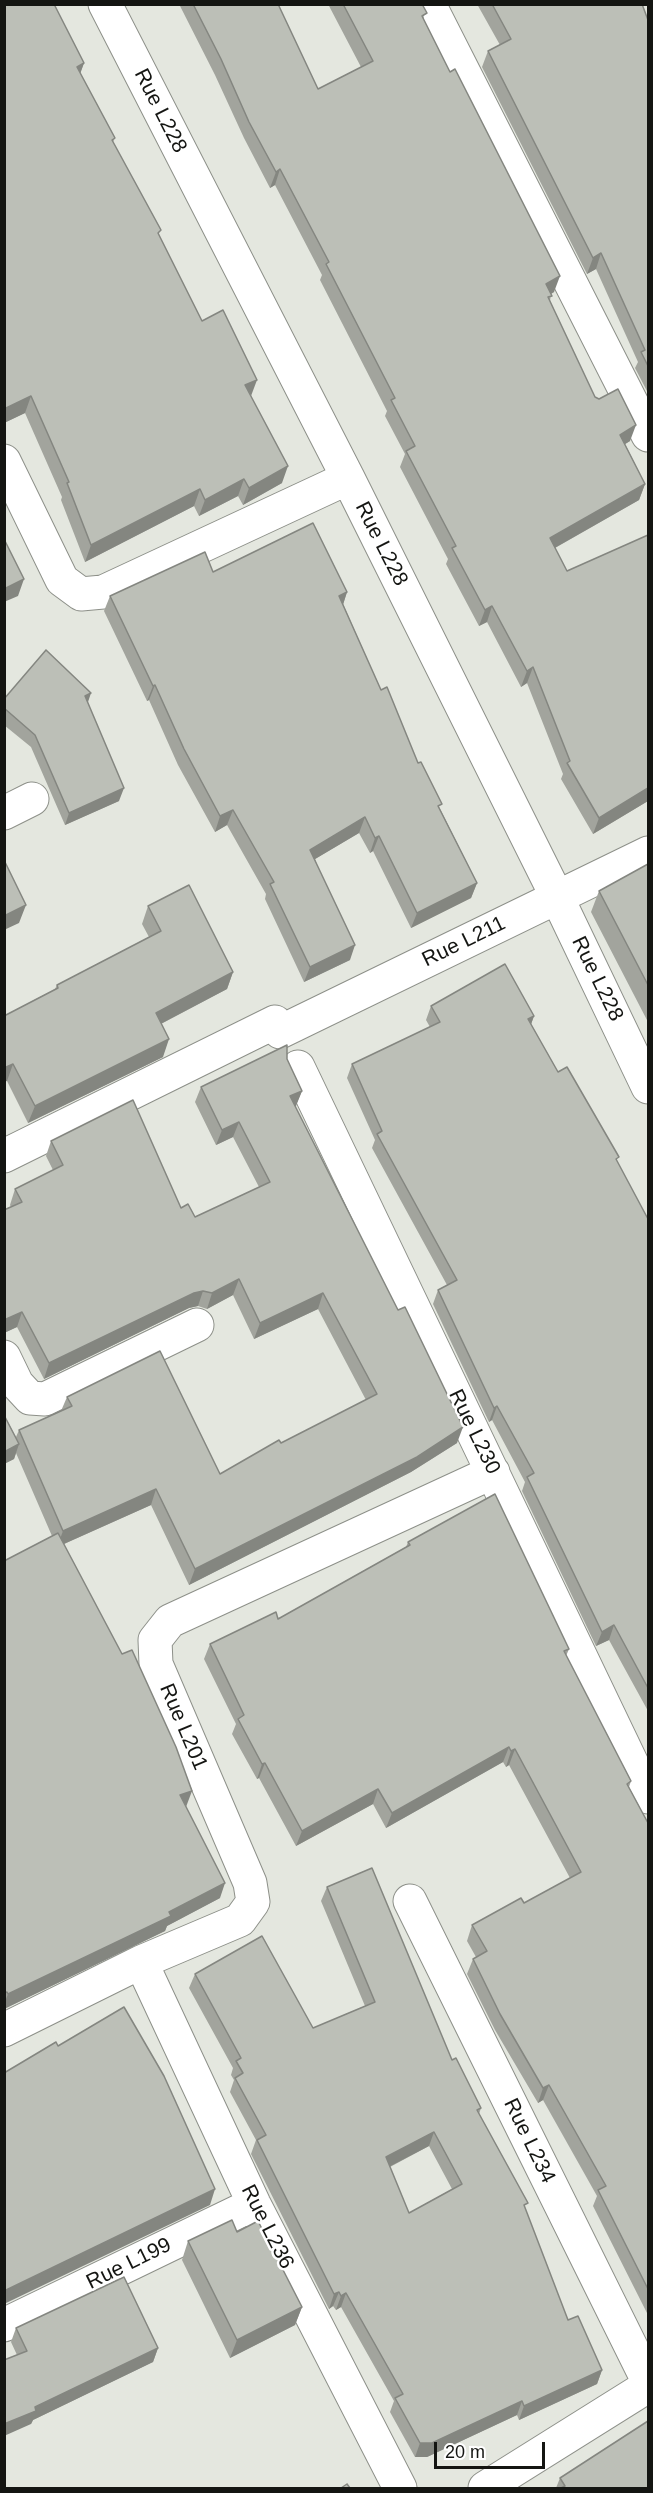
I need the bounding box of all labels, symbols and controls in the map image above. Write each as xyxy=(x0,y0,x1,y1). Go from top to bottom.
street label: Rue L228 xyxy=(128,65,192,157)
street label: Rue L228 xyxy=(349,498,413,590)
street label: Rue L211 xyxy=(418,911,510,973)
street label: Rue L228 xyxy=(566,933,628,1025)
street label: Rue L230 xyxy=(443,1386,505,1478)
street label: Rue L201 xyxy=(154,1680,212,1774)
street label: Rue L234 xyxy=(498,2095,560,2187)
street label: Rue L236 xyxy=(235,2181,299,2273)
street label: Rue L199 xyxy=(83,2233,175,2295)
scale bar xyxy=(437,2430,548,2468)
text: 20 m xyxy=(445,2442,485,2462)

